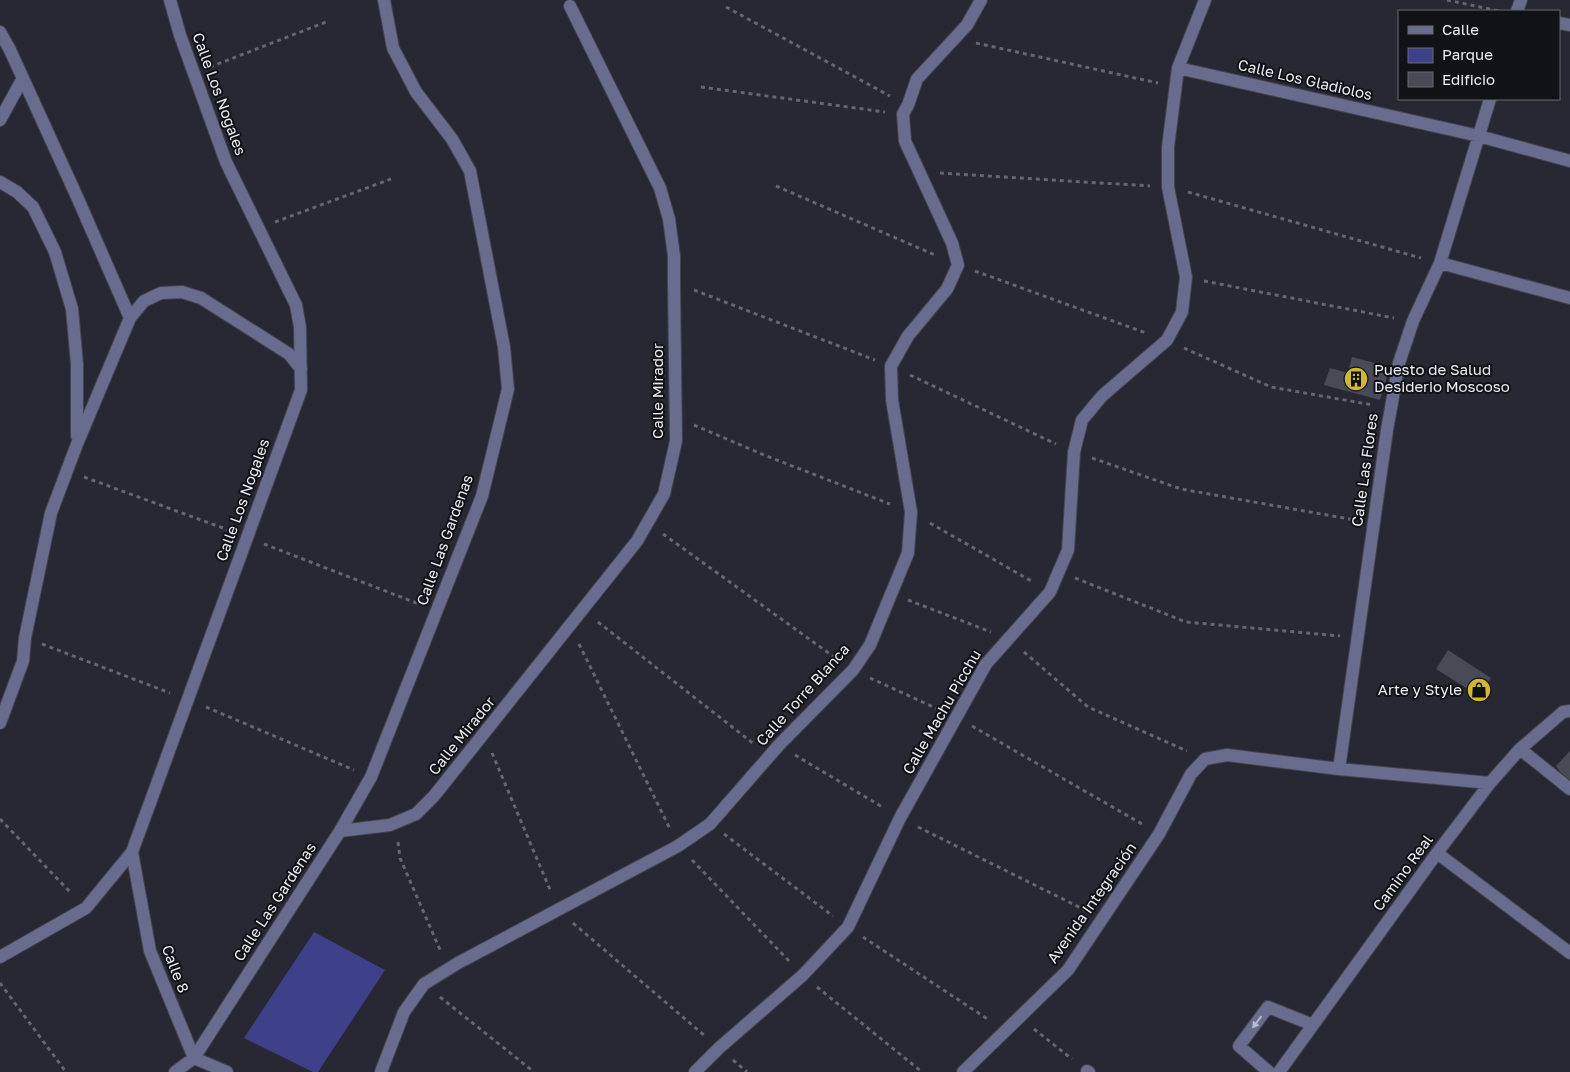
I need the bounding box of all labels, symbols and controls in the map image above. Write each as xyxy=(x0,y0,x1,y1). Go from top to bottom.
legend xyxy=(1398,10,1560,100)
text: Calle xyxy=(1442,20,1479,38)
street label: Calle Los Nogales xyxy=(189,30,250,157)
text: Parque xyxy=(1442,45,1493,63)
street label: Calle Los Gladiolos xyxy=(1236,55,1374,103)
text: Edificio xyxy=(1442,70,1495,88)
street label: Calle Mirador xyxy=(648,343,666,439)
place label: Puesto de Salud Desiderio Moscoso xyxy=(1374,360,1510,395)
building icon: Puesto de Salud Desiderio Moscoso xyxy=(1343,366,1369,392)
street label: Calle Las Flores xyxy=(1347,412,1381,528)
street label: Calle Los Nogales xyxy=(212,436,273,563)
street label: Calle Las Gardenas xyxy=(412,472,476,607)
street label: Calle Torre Blanca xyxy=(752,640,853,749)
street label: Calle Machu Picchu xyxy=(898,646,984,777)
shop icon: Arte y Style xyxy=(1466,677,1492,703)
place label: Arte y Style xyxy=(1378,680,1462,698)
street label: Calle Mirador xyxy=(424,692,498,778)
street label: Camino Real xyxy=(1368,831,1436,914)
street label: Calle Las Gardenas xyxy=(229,839,319,964)
street label: Avenida Integración xyxy=(1043,839,1140,966)
street label: Calle 8 xyxy=(159,942,193,995)
one-way arrow xyxy=(1252,1015,1263,1028)

